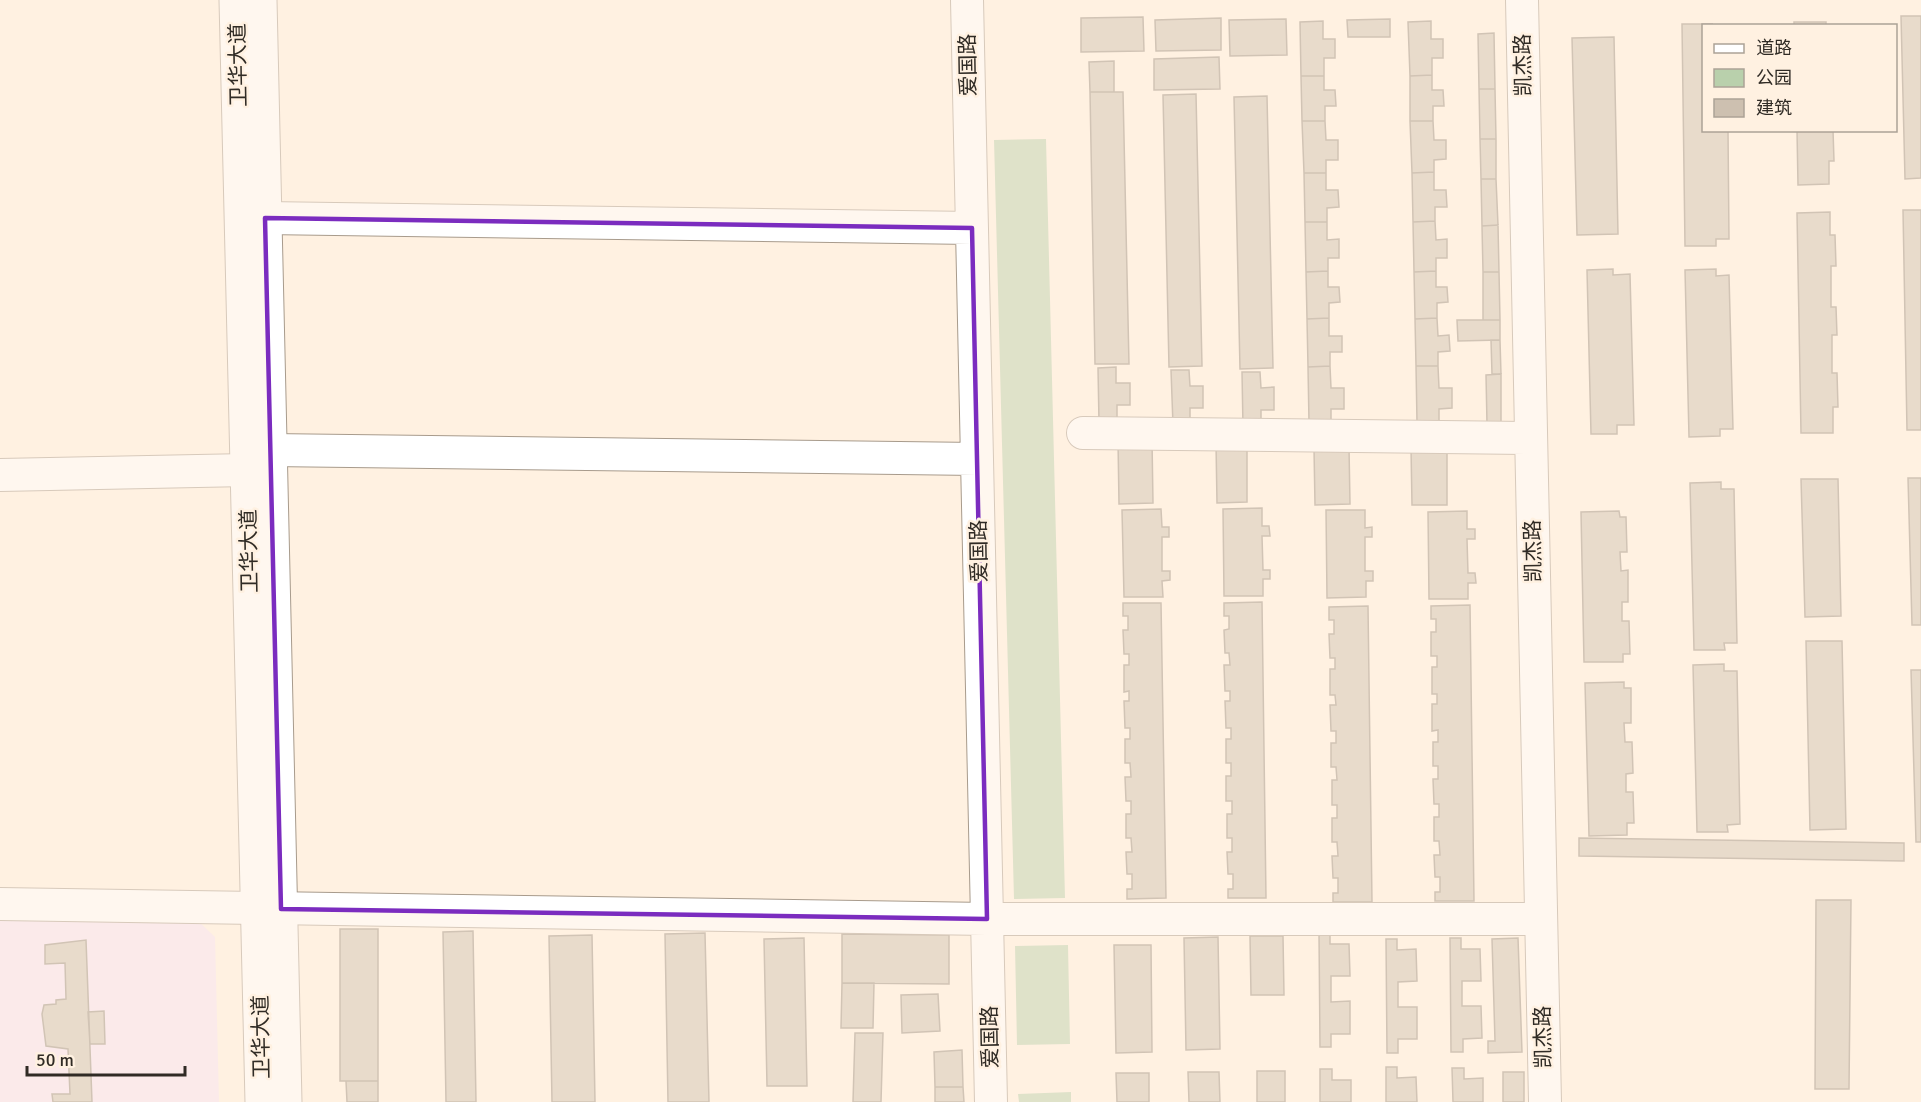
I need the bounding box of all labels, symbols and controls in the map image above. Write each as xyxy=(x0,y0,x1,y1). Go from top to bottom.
street label: 卫华大道 xyxy=(224,23,252,107)
legend xyxy=(1702,24,1897,132)
street label: 爱国路 xyxy=(954,33,982,97)
street label: 凯杰路 xyxy=(1509,33,1537,97)
text: 道路 xyxy=(1756,37,1792,59)
text: 公园 xyxy=(1756,67,1792,89)
text: 建筑 xyxy=(1756,97,1792,119)
street label: 卫华大道 xyxy=(235,509,263,593)
street label: 爱国路 xyxy=(965,519,993,583)
street label: 凯杰路 xyxy=(1519,519,1547,583)
street label: 卫华大道 xyxy=(247,995,275,1079)
street label: 爱国路 xyxy=(976,1005,1004,1069)
street label: 凯杰路 xyxy=(1529,1005,1557,1069)
scale bar xyxy=(27,1039,184,1077)
text: 50 m xyxy=(36,1049,74,1071)

